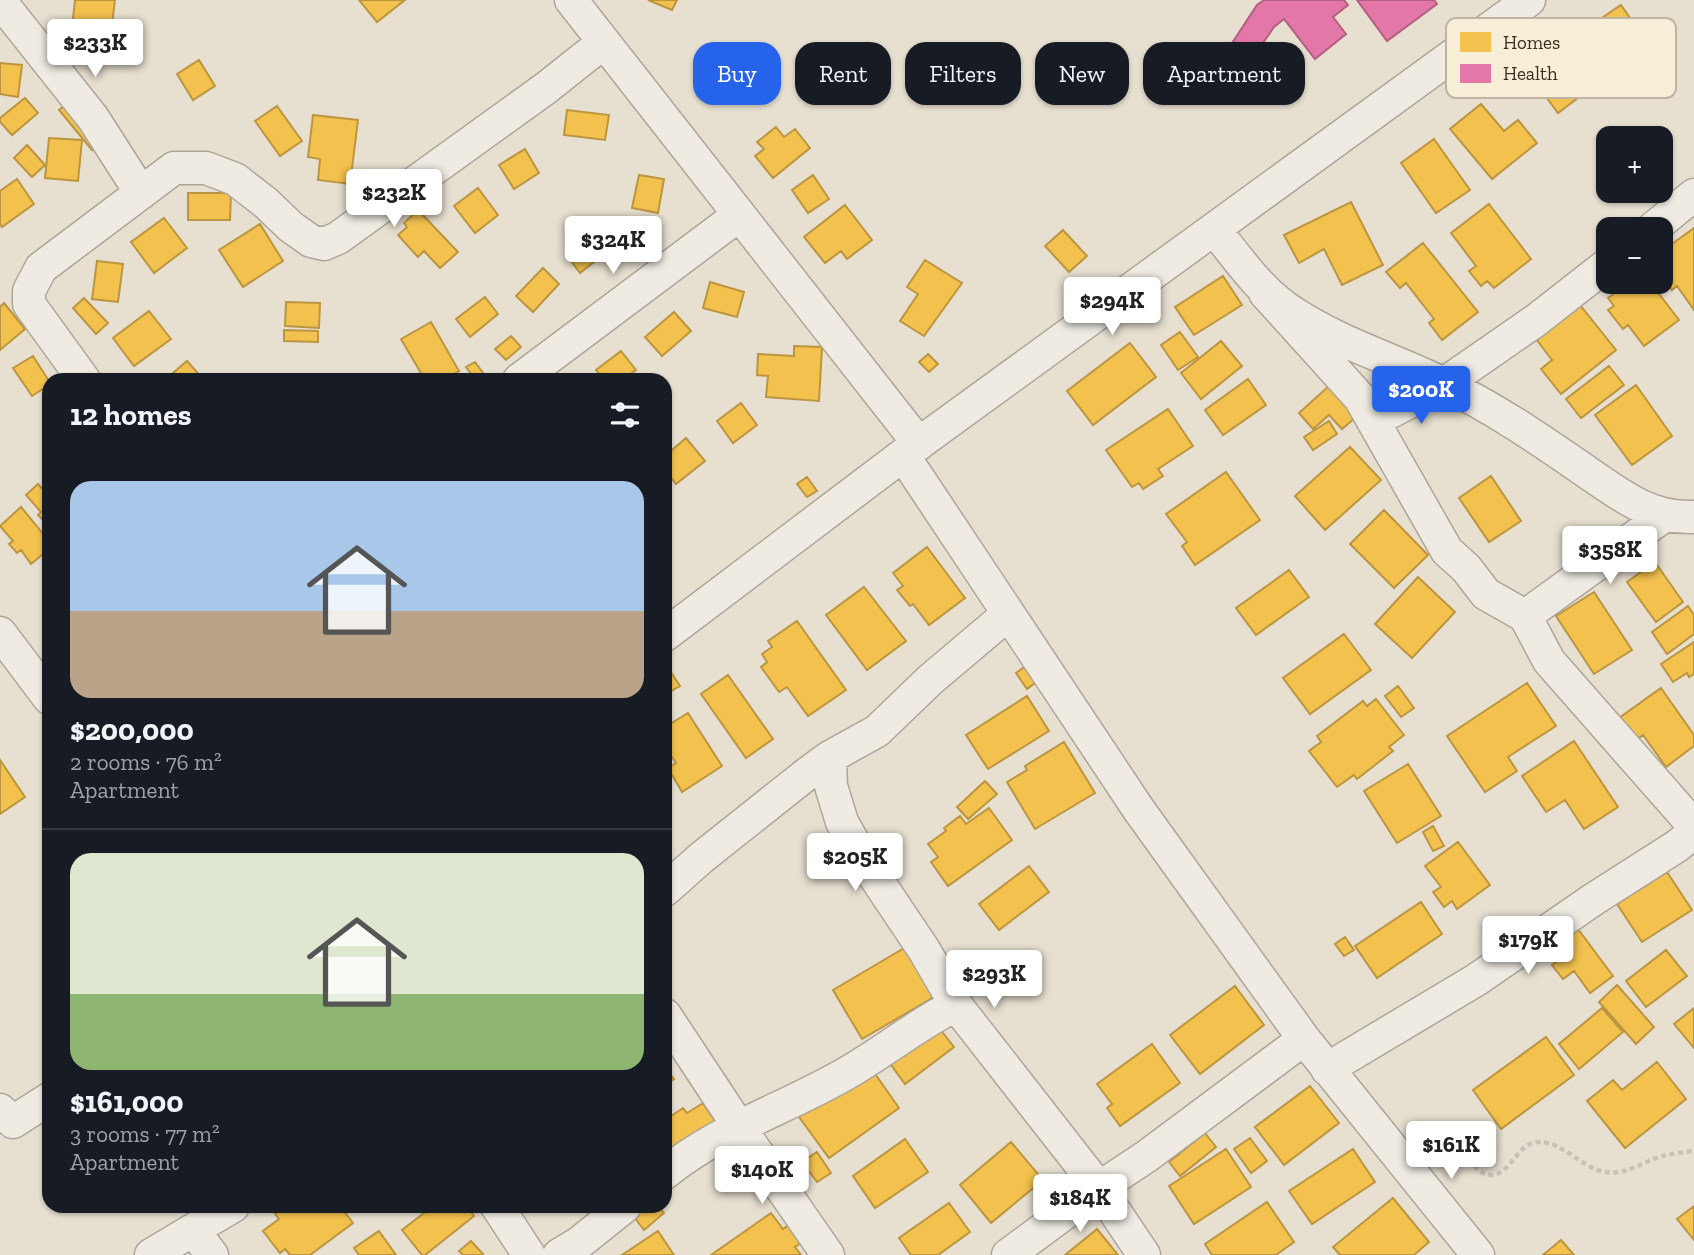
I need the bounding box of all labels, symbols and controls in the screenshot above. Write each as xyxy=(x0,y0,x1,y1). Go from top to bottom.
legend xyxy=(1446,18,1676,98)
pin: $233K xyxy=(46,20,144,79)
text: $233K xyxy=(63,28,127,56)
text: Homes xyxy=(1503,31,1560,54)
chip: Buy xyxy=(693,42,781,105)
chip: Rent xyxy=(795,42,891,105)
chip: Filters xyxy=(905,42,1021,105)
chip: New xyxy=(1035,42,1129,105)
chip: Apartment xyxy=(1143,42,1305,105)
text: Health xyxy=(1503,62,1558,85)
map controls xyxy=(1596,126,1673,294)
button: + xyxy=(1596,126,1673,203)
pin: $232K xyxy=(345,170,443,229)
text: $232K xyxy=(362,178,426,206)
pin: $324K xyxy=(564,216,662,276)
button: − xyxy=(1596,217,1673,294)
text: $324K xyxy=(581,225,645,253)
pin: $294K xyxy=(1063,278,1161,337)
text: $294K xyxy=(1080,286,1144,314)
pin: $200K xyxy=(1372,366,1470,426)
text: $200K xyxy=(1388,375,1454,403)
icon: filters xyxy=(606,396,644,434)
text: 12 homes xyxy=(70,397,192,433)
pin: $358K xyxy=(1561,526,1659,586)
icon: home xyxy=(294,527,420,653)
text: $358K xyxy=(1578,535,1642,563)
text: $200,000 xyxy=(70,712,194,748)
text: 2 rooms · 76 m² xyxy=(70,748,222,776)
text: Apartment xyxy=(70,776,179,804)
pin: $205K xyxy=(806,834,904,893)
text: $205K xyxy=(823,842,887,870)
icon: home xyxy=(294,899,420,1025)
pin: $179K xyxy=(1479,916,1577,976)
text: $179K xyxy=(1498,925,1558,953)
pin: $293K xyxy=(945,950,1043,1010)
text: $293K xyxy=(962,959,1026,987)
text: $161,000 xyxy=(70,1084,184,1120)
text: 3 rooms · 77 m² xyxy=(70,1120,220,1148)
pin: $161K xyxy=(1402,1122,1500,1181)
text: $161K xyxy=(1422,1130,1480,1158)
pin: $140K xyxy=(713,1146,811,1206)
text: Apartment xyxy=(70,1148,179,1176)
text: $140K xyxy=(731,1155,793,1183)
pin: $184K xyxy=(1031,1174,1129,1234)
text: $184K xyxy=(1049,1183,1111,1211)

